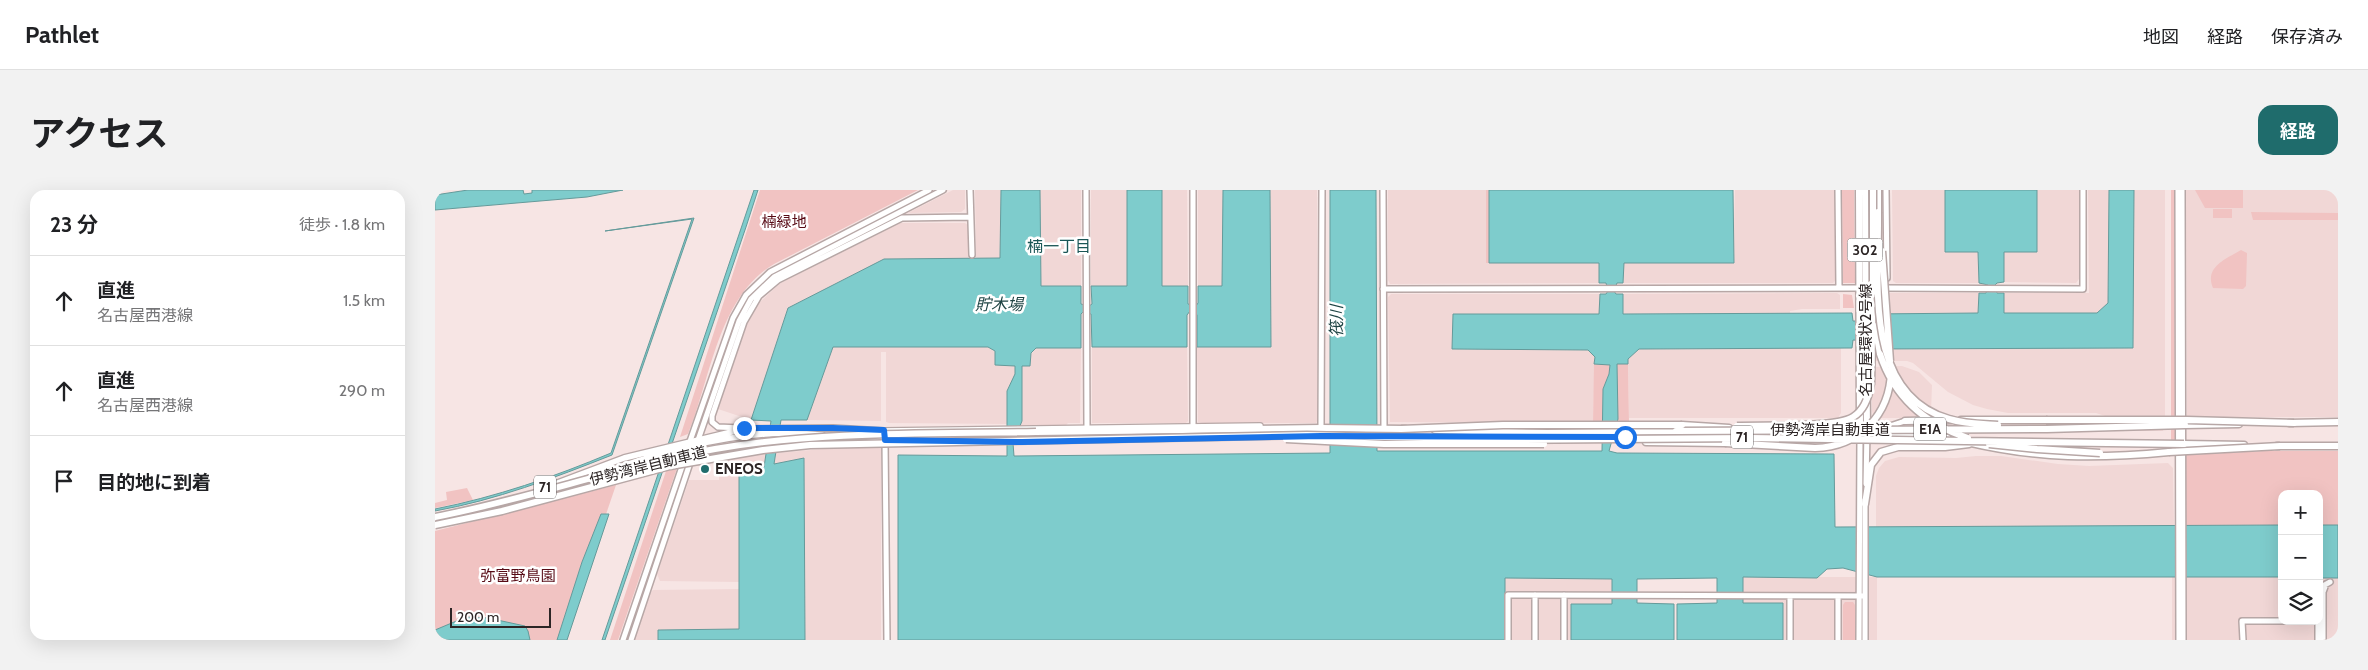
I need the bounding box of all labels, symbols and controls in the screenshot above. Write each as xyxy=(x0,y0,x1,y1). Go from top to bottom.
text: Pathlet xyxy=(25,20,99,49)
text: 地図 xyxy=(2143,26,2179,48)
text: 経路 xyxy=(2207,26,2243,48)
text: 保存済み xyxy=(2271,26,2343,48)
button: 経路 xyxy=(2258,105,2338,155)
text: アクセス xyxy=(30,112,168,155)
text: 23 分 xyxy=(50,212,98,237)
park label: 楠緑地 xyxy=(761,213,807,231)
text: 徒歩 · 1.8 km xyxy=(299,215,385,234)
district label: 楠一丁目 xyxy=(1027,237,1091,256)
road number: 302 xyxy=(1847,238,1883,262)
text: 直進 xyxy=(97,279,135,302)
street label: 名古屋環状2号線 xyxy=(1857,284,1875,396)
icon: ahead xyxy=(50,287,78,315)
text: 1.5 km xyxy=(343,291,385,310)
water label: 貯木場 xyxy=(975,295,1025,314)
water label: 筏川 xyxy=(1327,303,1346,337)
text: 名古屋西港線 xyxy=(97,306,193,325)
text: 直進 xyxy=(97,369,135,392)
icon: ahead xyxy=(50,377,78,405)
text: 290 m xyxy=(339,381,385,400)
text: 名古屋西港線 xyxy=(97,396,193,415)
route end xyxy=(733,417,756,440)
road number: E1A xyxy=(1914,418,1946,440)
street label: 伊勢湾岸自動車道 xyxy=(1770,421,1890,439)
route start xyxy=(1614,426,1637,449)
road number: 71 xyxy=(1731,426,1753,448)
street label: 伊勢湾岸自動車道 xyxy=(588,443,708,489)
place label: ENEOS xyxy=(715,460,763,478)
marker: ENEOS xyxy=(699,463,711,475)
icon: arrive xyxy=(50,467,78,495)
text: 目的地に到着 xyxy=(97,471,211,494)
road number: 71 xyxy=(534,476,556,498)
map controls xyxy=(2278,490,2323,625)
button: + xyxy=(2278,490,2323,535)
button: − xyxy=(2278,535,2323,580)
park label: 弥富野鳥園 xyxy=(480,567,556,585)
button: layers xyxy=(2278,580,2323,625)
scale bar xyxy=(450,605,551,628)
text: 200 m xyxy=(457,608,499,626)

